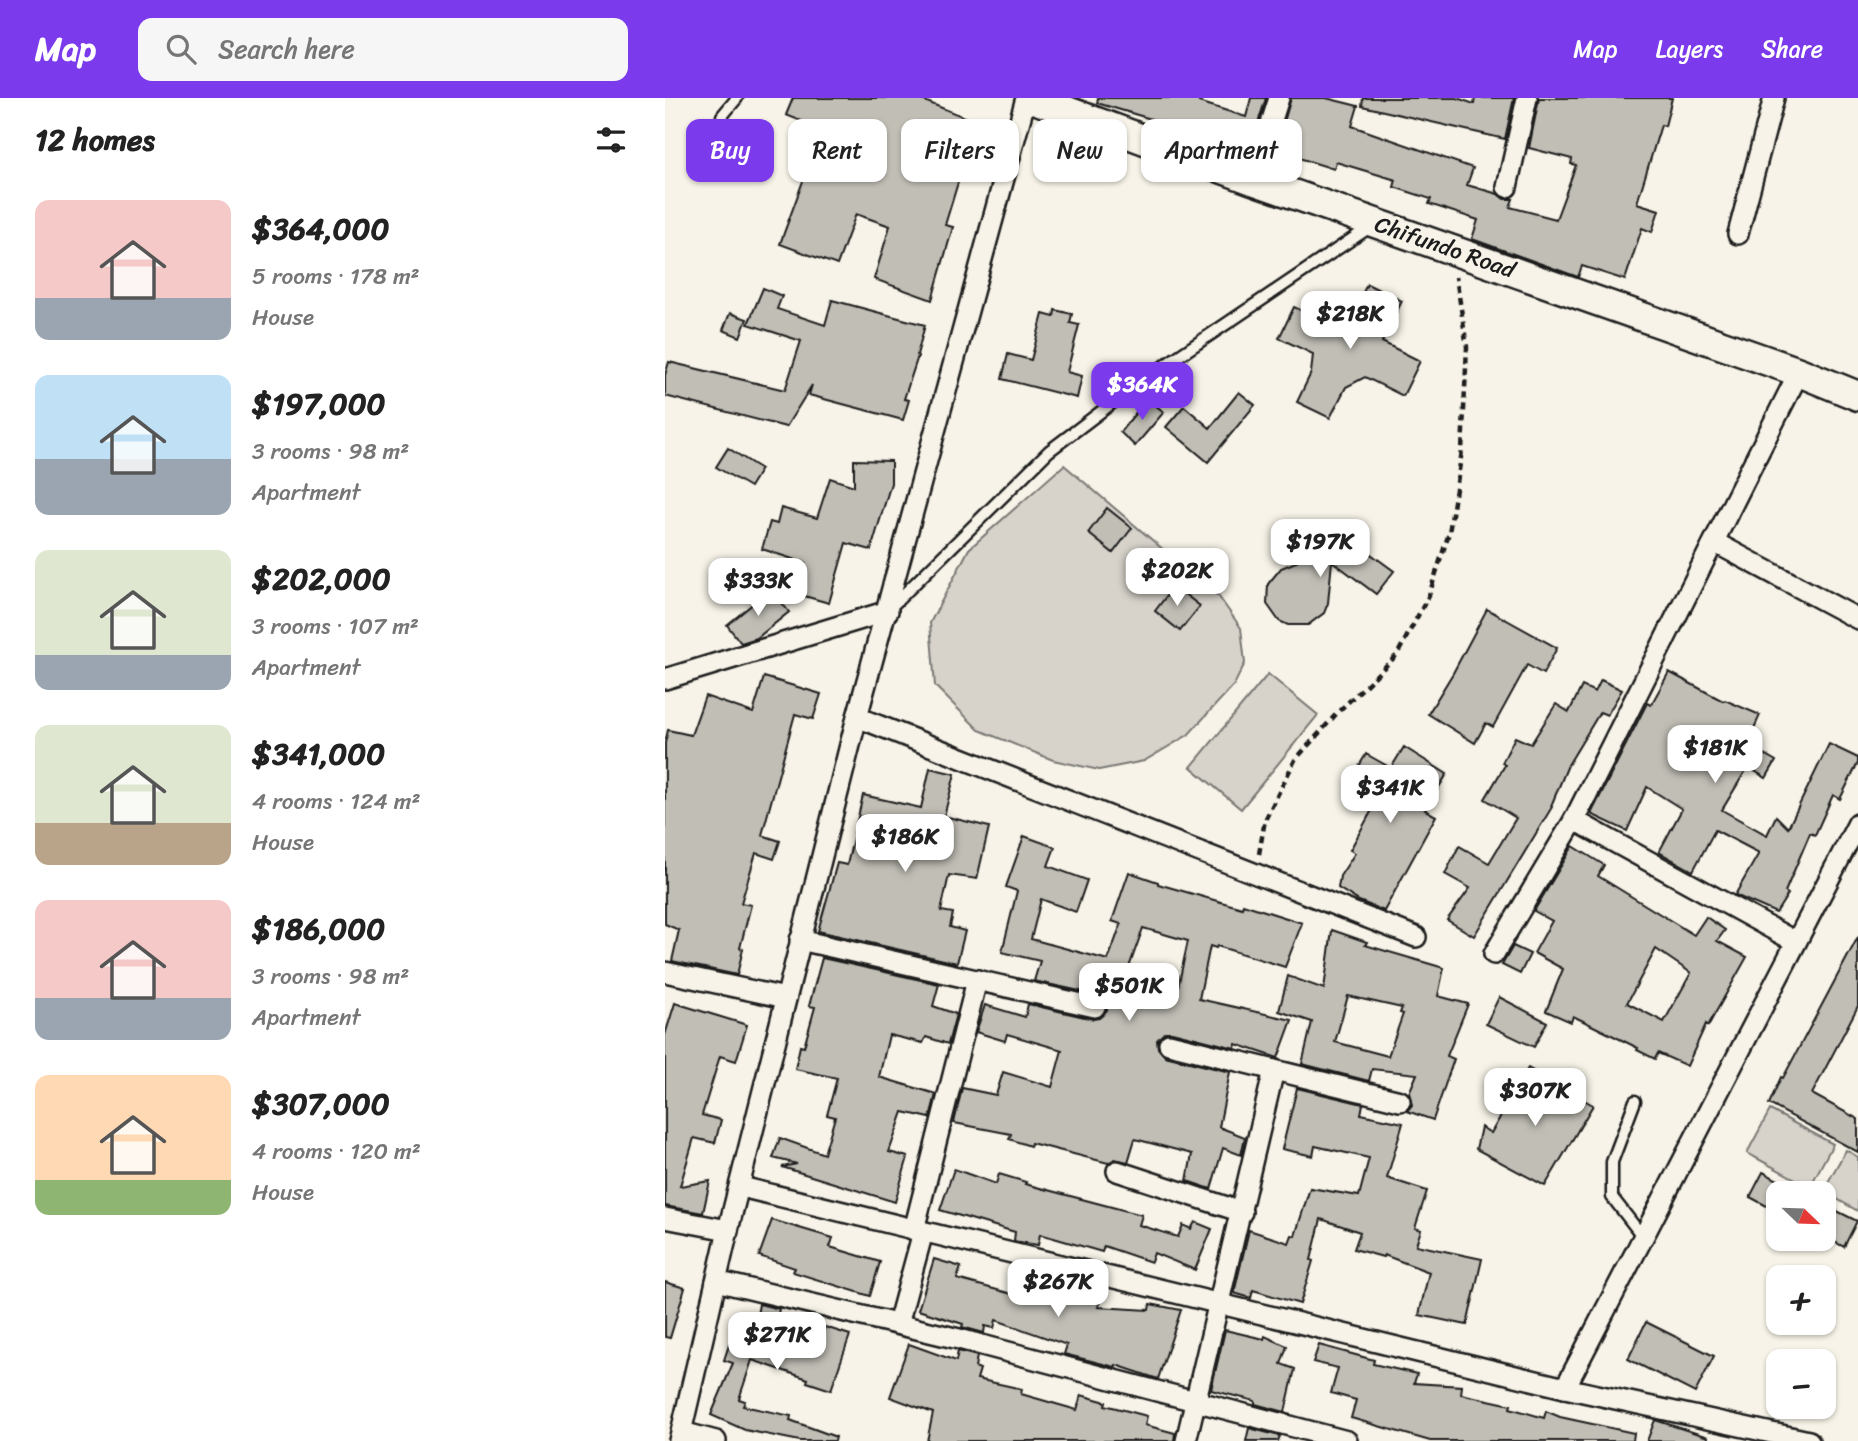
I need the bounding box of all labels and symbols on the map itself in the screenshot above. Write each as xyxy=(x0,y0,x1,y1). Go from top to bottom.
street label: Chifundo Road xyxy=(1369,204,1523,291)
pin: $218K xyxy=(1301,292,1399,351)
pin: $364K xyxy=(1093,362,1191,422)
pin: $197K xyxy=(1271,519,1369,579)
pin: $202K xyxy=(1128,548,1226,608)
pin: $333K xyxy=(709,559,807,618)
pin: $181K xyxy=(1666,726,1764,785)
pin: $341K xyxy=(1341,766,1439,825)
pin: $186K xyxy=(856,814,954,874)
pin: $501K xyxy=(1080,964,1178,1023)
pin: $307K xyxy=(1486,1068,1584,1128)
north arrow xyxy=(1766,1181,1836,1251)
pin: $267K xyxy=(1009,1260,1107,1319)
pin: $271K xyxy=(728,1312,826,1372)

